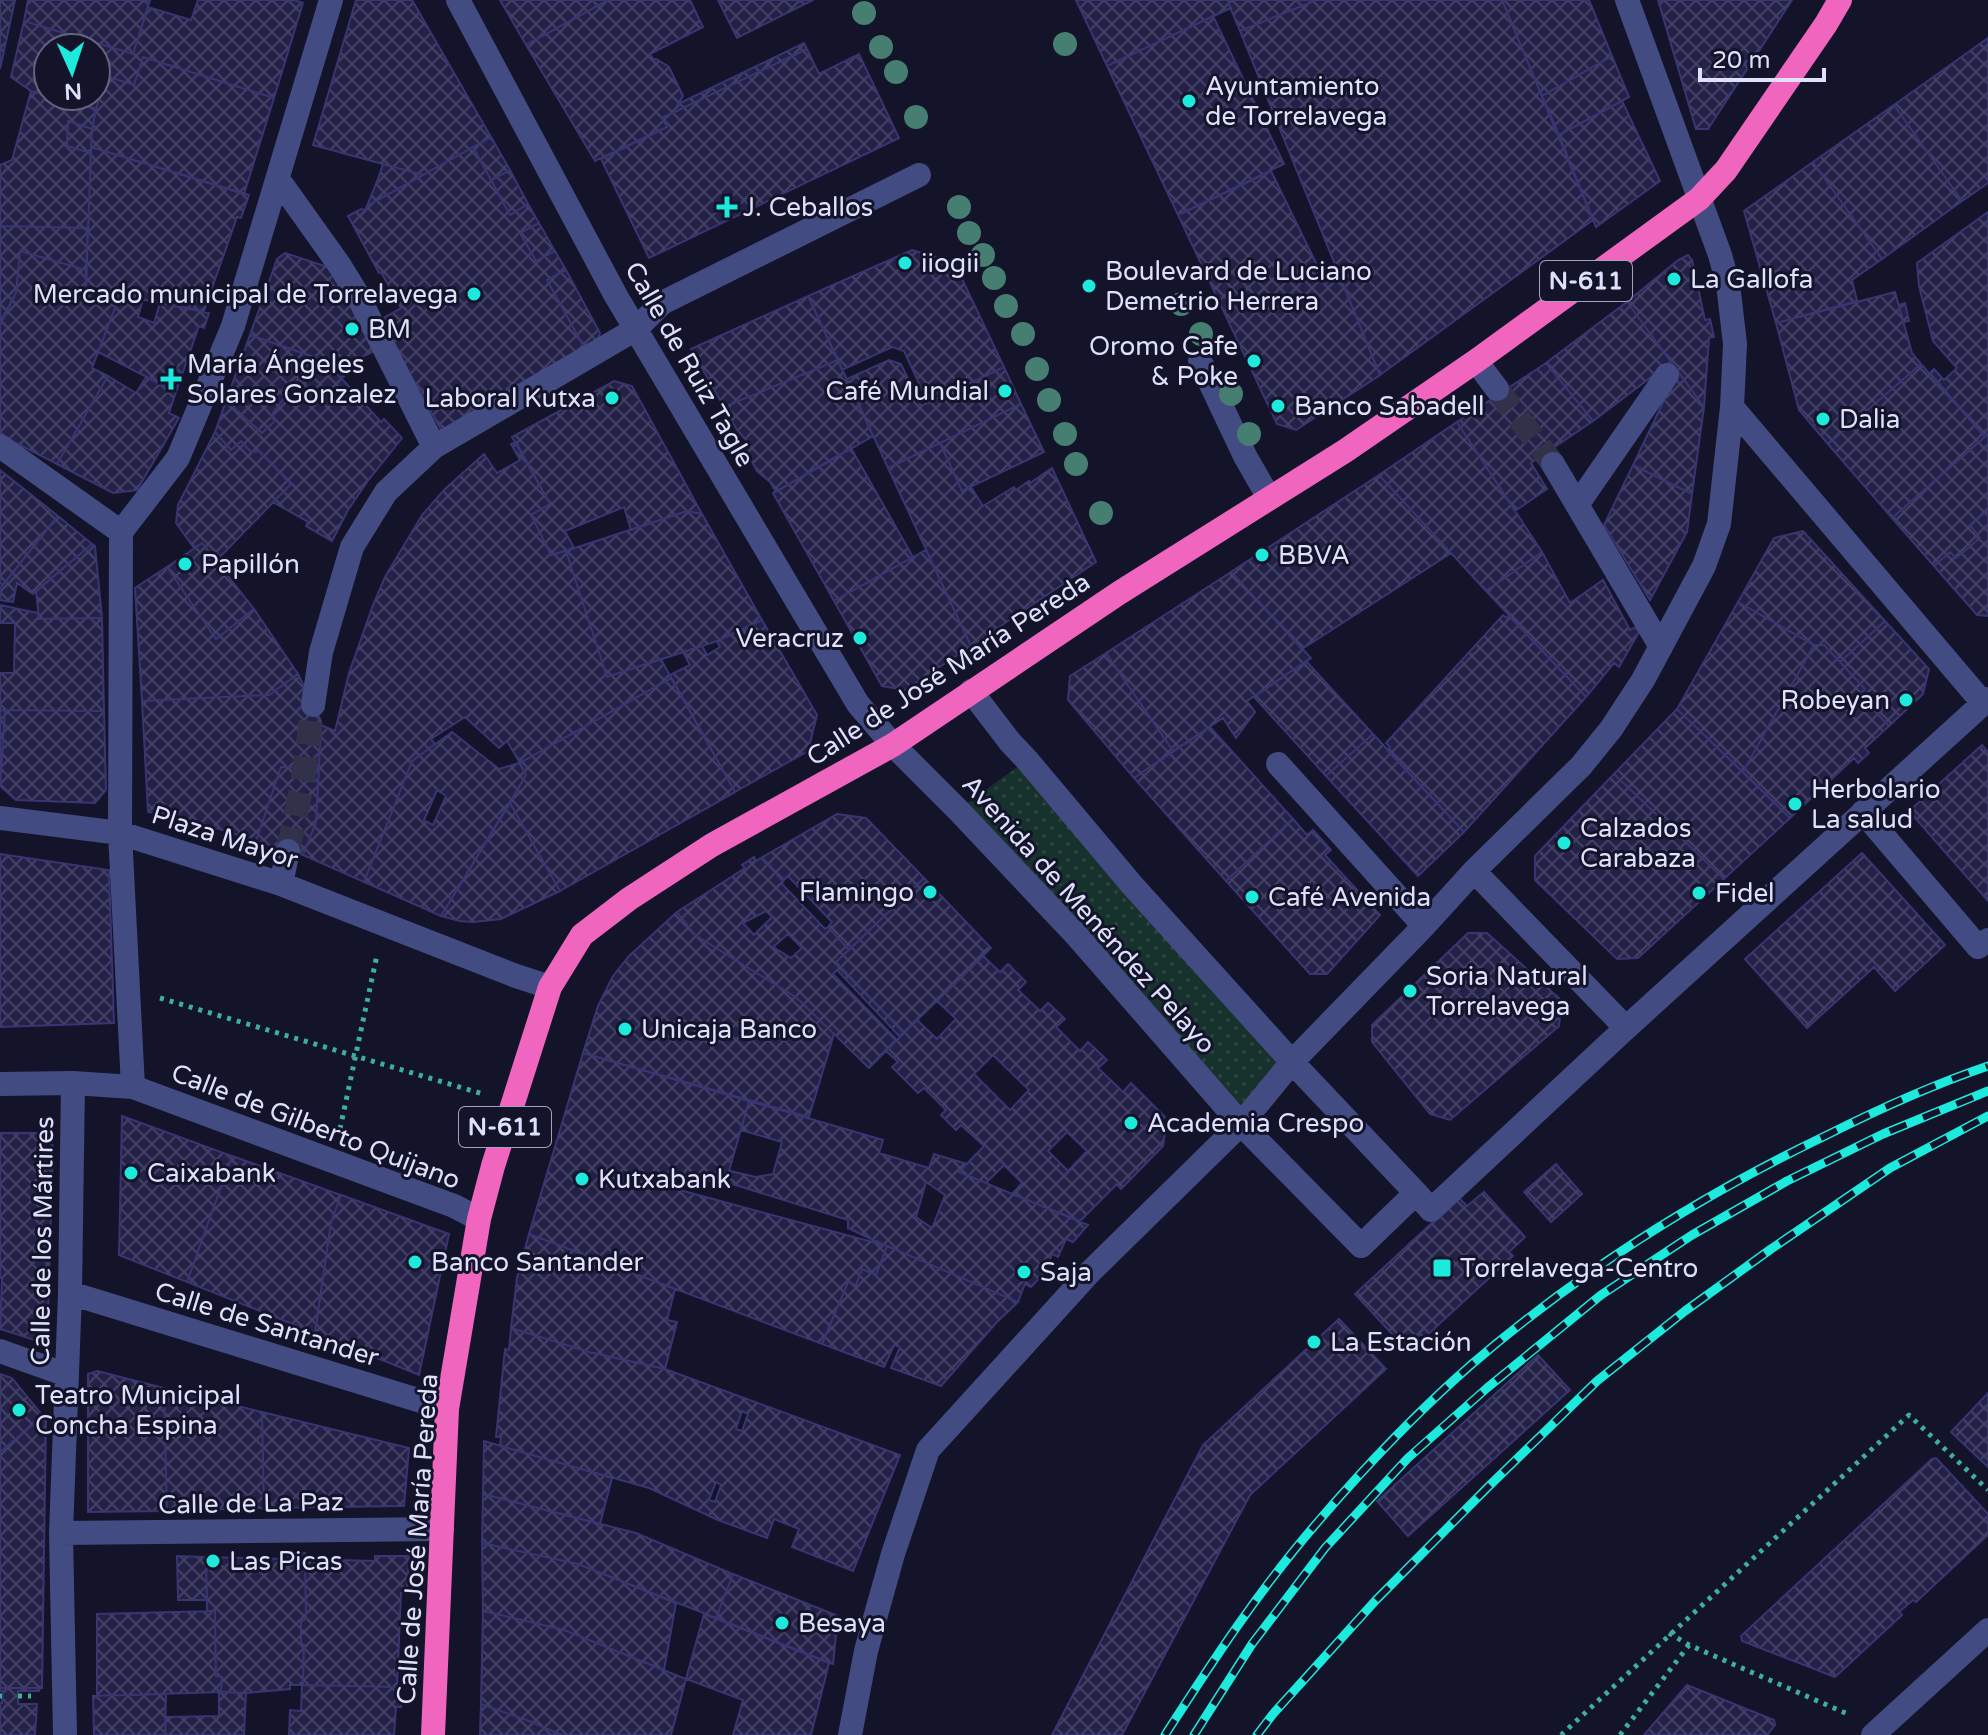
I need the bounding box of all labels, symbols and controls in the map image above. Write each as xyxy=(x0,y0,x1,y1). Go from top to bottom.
north arrow xyxy=(32,32,112,112)
scale bar xyxy=(1700,32,1824,82)
text: 20 m xyxy=(1712,46,1770,75)
place label: Ayuntamiento de Torrelavega xyxy=(1205,71,1387,132)
text: N xyxy=(63,78,82,104)
marker: Ayuntamiento de Torrelavega xyxy=(1180,92,1198,110)
place label: J. Ceballos xyxy=(743,192,873,223)
marker: J. Ceballos xyxy=(718,198,736,216)
place label: iiogii xyxy=(921,248,979,279)
marker: iiogii xyxy=(896,254,914,272)
street label: Calle de Ruiz Tagle xyxy=(618,256,761,472)
place label: Boulevard de Luciano Demetrio Herrera xyxy=(1105,256,1372,317)
road number: N-611 xyxy=(1540,261,1632,301)
place label: La Gallofa xyxy=(1690,264,1813,295)
marker: La Gallofa xyxy=(1665,270,1683,288)
marker: Boulevard de Luciano Demetrio Herrera xyxy=(1080,277,1098,295)
place label: Mercado municipal de Torrelavega xyxy=(33,279,458,310)
marker: Mercado municipal de Torrelavega xyxy=(465,285,483,303)
place label: BM xyxy=(368,314,411,345)
marker: BM xyxy=(343,320,361,338)
place label: Oromo Cafe & Poke xyxy=(1089,331,1238,392)
place label: María Ángeles Solares Gonzalez xyxy=(187,349,396,410)
marker: Oromo Cafe & Poke xyxy=(1245,352,1263,370)
marker: María Ángeles Solares Gonzalez xyxy=(162,370,180,388)
place label: Café Mundial xyxy=(826,376,989,407)
marker: Café Mundial xyxy=(996,382,1014,400)
place label: Laboral Kutxa xyxy=(425,383,596,414)
marker: Laboral Kutxa xyxy=(603,389,621,407)
place label: Banco Sabadell xyxy=(1294,391,1485,422)
marker: Banco Sabadell xyxy=(1269,397,1287,415)
place label: Dalia xyxy=(1839,404,1900,435)
marker: Dalia xyxy=(1814,410,1832,428)
place label: BBVA xyxy=(1278,540,1350,571)
marker: BBVA xyxy=(1253,546,1271,564)
place label: Papillón xyxy=(201,549,300,580)
marker: Papillón xyxy=(176,555,194,573)
street label: Calle de José María Pereda xyxy=(801,566,1096,773)
place label: Veracruz xyxy=(736,623,844,654)
marker: Veracruz xyxy=(851,629,869,647)
place label: Robeyan xyxy=(1780,685,1890,716)
marker: Robeyan xyxy=(1897,691,1915,709)
street label: Avenida de Menéndez Pelayo xyxy=(955,769,1222,1060)
place label: Herbolario La salud xyxy=(1811,774,1940,835)
marker: Herbolario La salud xyxy=(1786,795,1804,813)
street label: Plaza Mayor xyxy=(148,799,302,876)
place label: Calzados Carabaza xyxy=(1580,813,1696,874)
marker: Calzados Carabaza xyxy=(1555,834,1573,852)
place label: Flamingo xyxy=(799,877,914,908)
place label: Fidel xyxy=(1715,878,1775,909)
place label: Café Avenida xyxy=(1268,882,1431,913)
marker: Flamingo xyxy=(921,883,939,901)
marker: Fidel xyxy=(1690,884,1708,902)
marker: Café Avenida xyxy=(1243,888,1261,906)
place label: Soria Natural Torrelavega xyxy=(1426,961,1588,1022)
marker: Soria Natural Torrelavega xyxy=(1401,982,1419,1000)
place label: Unicaja Banco xyxy=(641,1014,817,1045)
marker: Unicaja Banco xyxy=(616,1020,634,1038)
street label: Calle de Gilberto Quijano xyxy=(167,1057,465,1196)
road number: N-611 xyxy=(459,1107,551,1147)
place label: Academia Crespo xyxy=(1147,1108,1364,1139)
marker: Academia Crespo xyxy=(1122,1114,1140,1132)
street label: Calle de los Mártires xyxy=(25,1116,60,1366)
place label: Caixabank xyxy=(147,1158,276,1189)
marker: Caixabank xyxy=(122,1164,140,1182)
place label: Kutxabank xyxy=(598,1164,731,1195)
marker: Kutxabank xyxy=(573,1170,591,1188)
place label: Banco Santander xyxy=(431,1247,643,1278)
marker: Banco Santander xyxy=(406,1253,424,1271)
place label: Torrelavega-Centro xyxy=(1460,1253,1698,1284)
place label: Saja xyxy=(1040,1257,1092,1288)
marker: Torrelavega-Centro xyxy=(1431,1257,1453,1279)
marker: Saja xyxy=(1015,1263,1033,1281)
street label: Calle de Santander xyxy=(151,1276,383,1373)
place label: La Estación xyxy=(1330,1327,1472,1358)
marker: La Estación xyxy=(1305,1333,1323,1351)
street label: Calle de José María Pereda xyxy=(390,1373,445,1705)
place label: Teatro Municipal Concha Espina xyxy=(35,1380,241,1441)
marker: Teatro Municipal Concha Espina xyxy=(10,1401,28,1419)
street label: Calle de La Paz xyxy=(158,1486,344,1521)
place label: Las Picas xyxy=(229,1546,343,1577)
marker: Las Picas xyxy=(204,1552,222,1570)
place label: Besaya xyxy=(798,1608,886,1639)
marker: Besaya xyxy=(773,1614,791,1632)

